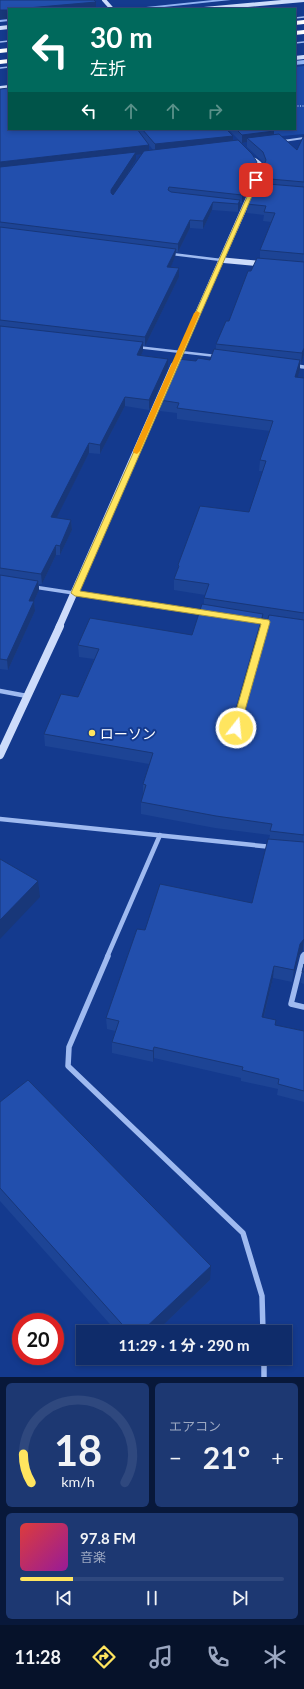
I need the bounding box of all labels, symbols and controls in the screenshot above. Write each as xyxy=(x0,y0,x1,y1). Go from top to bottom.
text: 30 m xyxy=(90,20,153,54)
icon: left xyxy=(24,24,76,76)
text: 左折 xyxy=(90,57,126,79)
icon: left xyxy=(78,100,100,122)
icon: ahead xyxy=(120,100,142,122)
icon: ahead xyxy=(162,100,184,122)
icon: right xyxy=(204,100,226,122)
pin xyxy=(239,163,273,197)
icon: arrive xyxy=(245,169,267,191)
position arrow xyxy=(215,707,257,749)
place label: ローソン xyxy=(100,725,156,742)
marker: ローソン xyxy=(87,728,97,738)
speed limit sign: 20 xyxy=(12,1313,64,1365)
text: 11:29 · 1 分 · 290 m xyxy=(118,1336,250,1354)
text: エアコン xyxy=(169,1418,221,1434)
text: 18 xyxy=(53,1425,102,1475)
text: 21° xyxy=(203,1439,250,1475)
text: − xyxy=(169,1444,182,1471)
text: + xyxy=(271,1444,284,1471)
text: km/h xyxy=(61,1473,94,1490)
text: 97.8 FM xyxy=(80,1529,136,1547)
text: 音楽 xyxy=(80,1549,106,1565)
icon: previous xyxy=(53,1587,75,1609)
icon: pause xyxy=(141,1587,163,1609)
icon: next xyxy=(229,1587,251,1609)
icon: directions xyxy=(90,1643,118,1671)
icon: music xyxy=(147,1643,175,1671)
icon: phone xyxy=(204,1643,232,1671)
icon: climate xyxy=(261,1643,289,1671)
text: 11:28 xyxy=(15,1646,61,1668)

